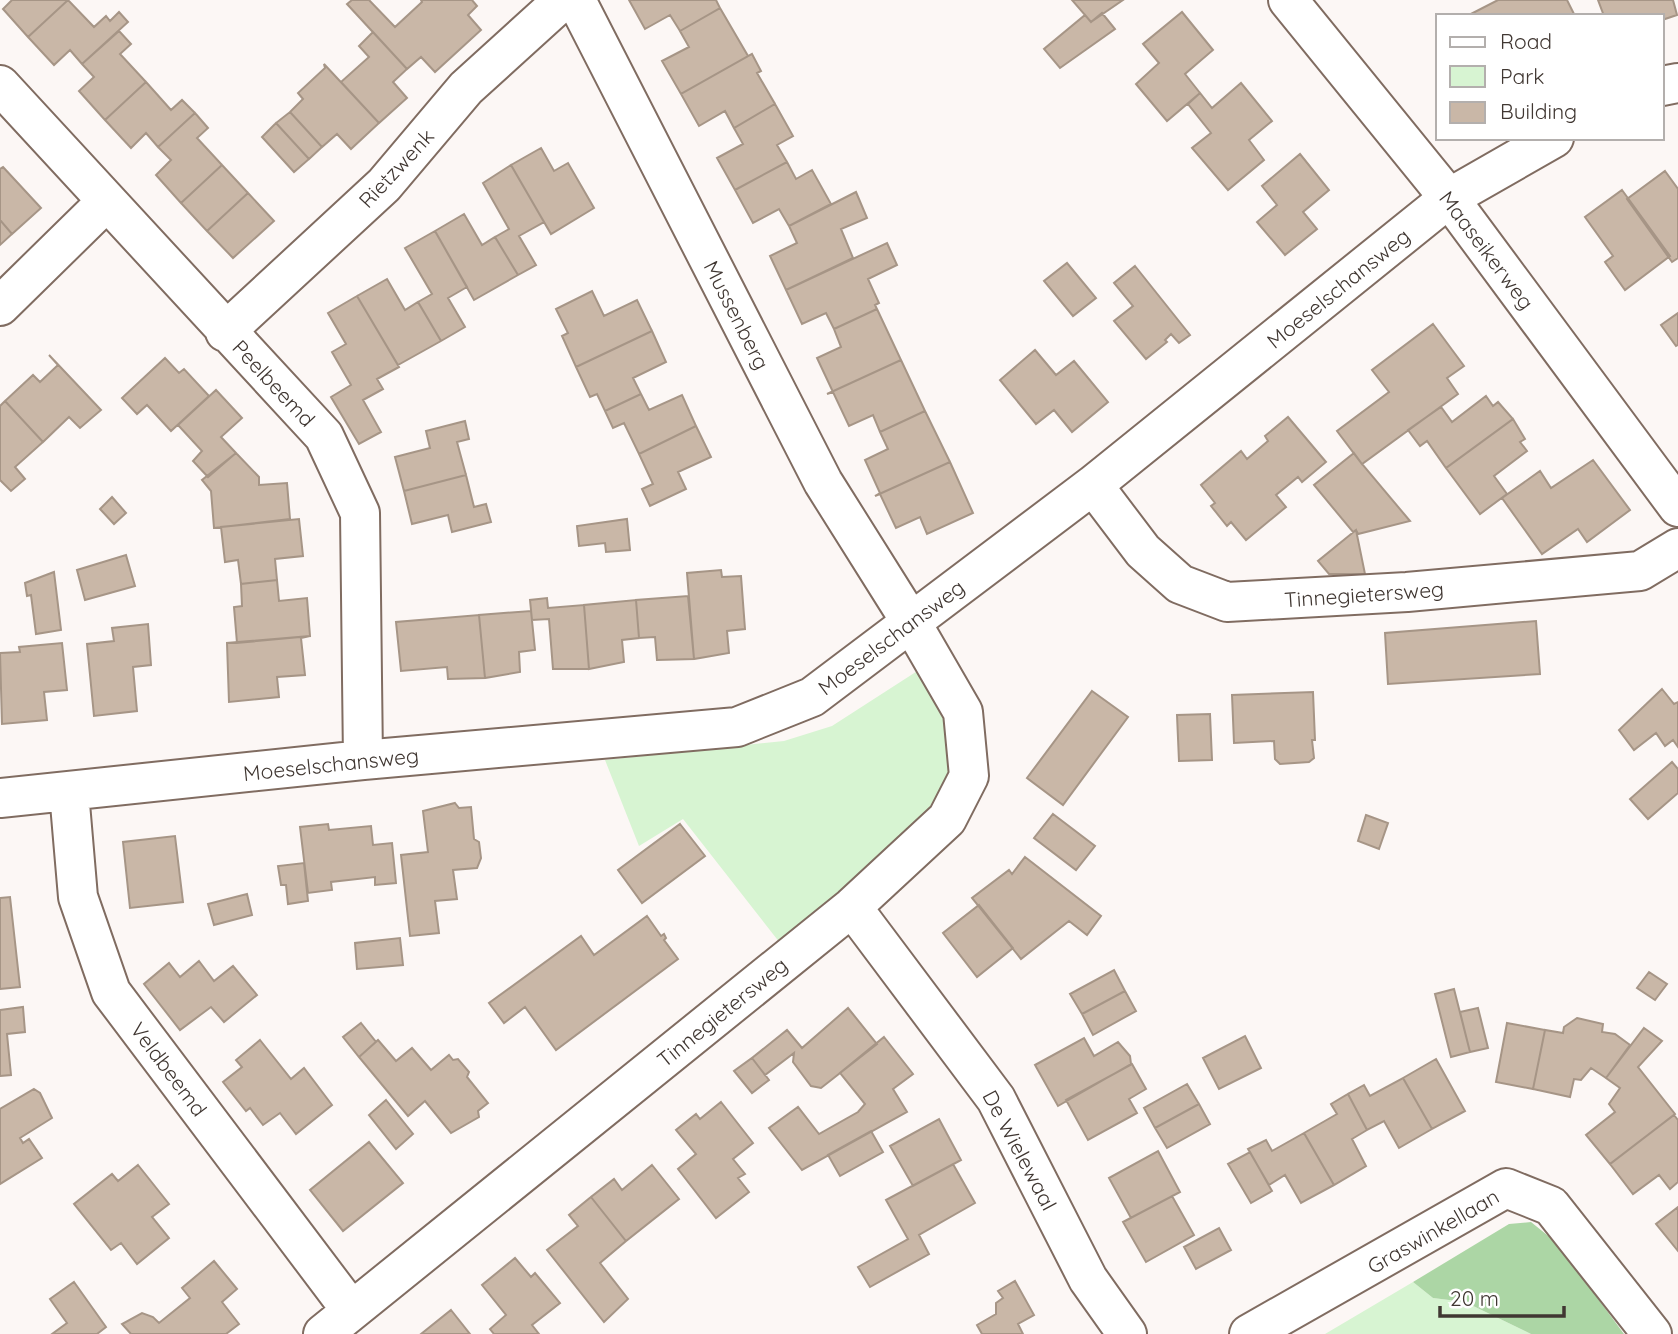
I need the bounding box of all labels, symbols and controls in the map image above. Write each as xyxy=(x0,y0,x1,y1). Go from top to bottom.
legend xyxy=(1436,14,1664,140)
text: Road xyxy=(1500,28,1552,54)
text: Park xyxy=(1500,63,1544,89)
text: Building xyxy=(1500,98,1577,124)
street label: Rietzwenk xyxy=(353,123,439,213)
street label: Maaseikerweg xyxy=(1434,186,1540,314)
street label: Moeselschansweg xyxy=(1261,222,1415,354)
street label: Mussenberg xyxy=(699,256,775,374)
street label: Peelbeemd xyxy=(227,334,321,432)
street label: Moeselschansweg xyxy=(813,574,969,700)
street label: Tinnegietersweg xyxy=(1283,575,1445,613)
street label: Moeselschansweg xyxy=(242,742,420,786)
street label: Tinnegietersweg xyxy=(652,952,792,1072)
street label: Veldbeemd xyxy=(125,1017,213,1121)
street label: De Wielewaal xyxy=(977,1085,1063,1215)
street label: Graswinkellaan xyxy=(1363,1183,1503,1279)
scale bar xyxy=(1440,1274,1564,1318)
text: 20 m xyxy=(1450,1285,1499,1311)

